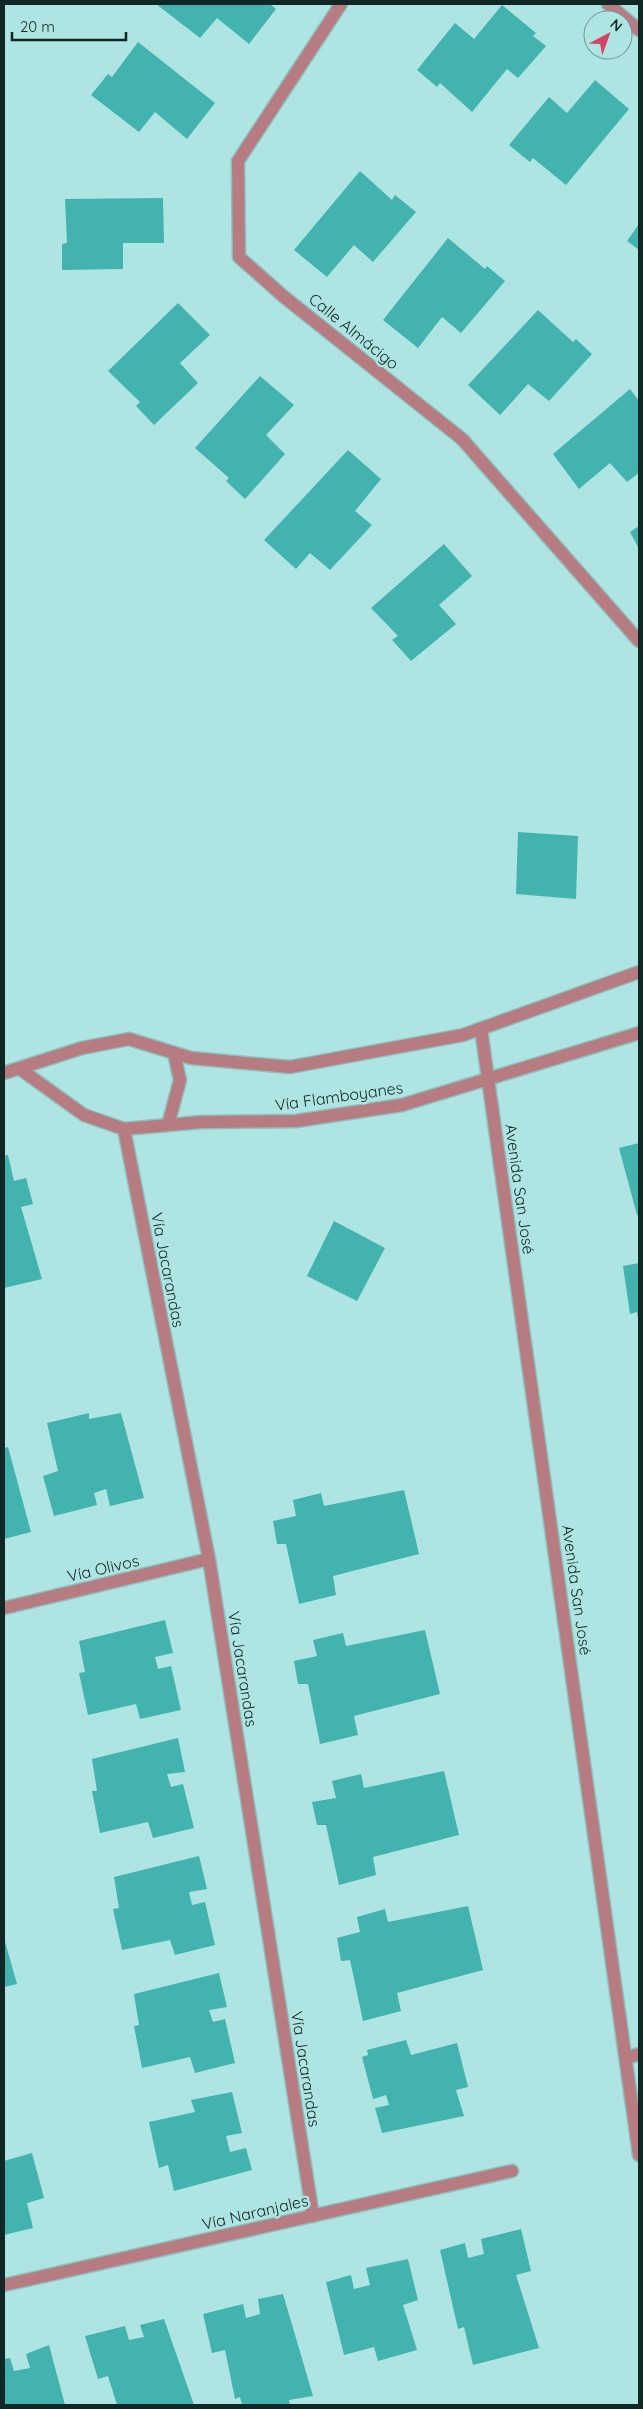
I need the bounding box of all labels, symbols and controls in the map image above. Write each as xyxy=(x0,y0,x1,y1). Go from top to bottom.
scale bar xyxy=(12,10,126,42)
north arrow xyxy=(583,10,633,60)
text: N xyxy=(607,15,626,35)
text: 20 m xyxy=(20,17,55,36)
street label: Calle Almácigo xyxy=(305,289,403,373)
street label: Vía Flamboyanes xyxy=(274,1077,404,1115)
street label: Avenida San José xyxy=(501,1123,539,1255)
street label: Vía Jacarandas xyxy=(147,1211,189,1329)
street label: Avenida San José xyxy=(558,1524,596,1656)
street label: Vía Olivos xyxy=(65,1550,141,1586)
street label: Vía Jacarandas xyxy=(224,1610,262,1728)
street label: Vía Jacarandas xyxy=(287,2010,325,2128)
street label: Vía Naranjales xyxy=(200,2190,310,2234)

